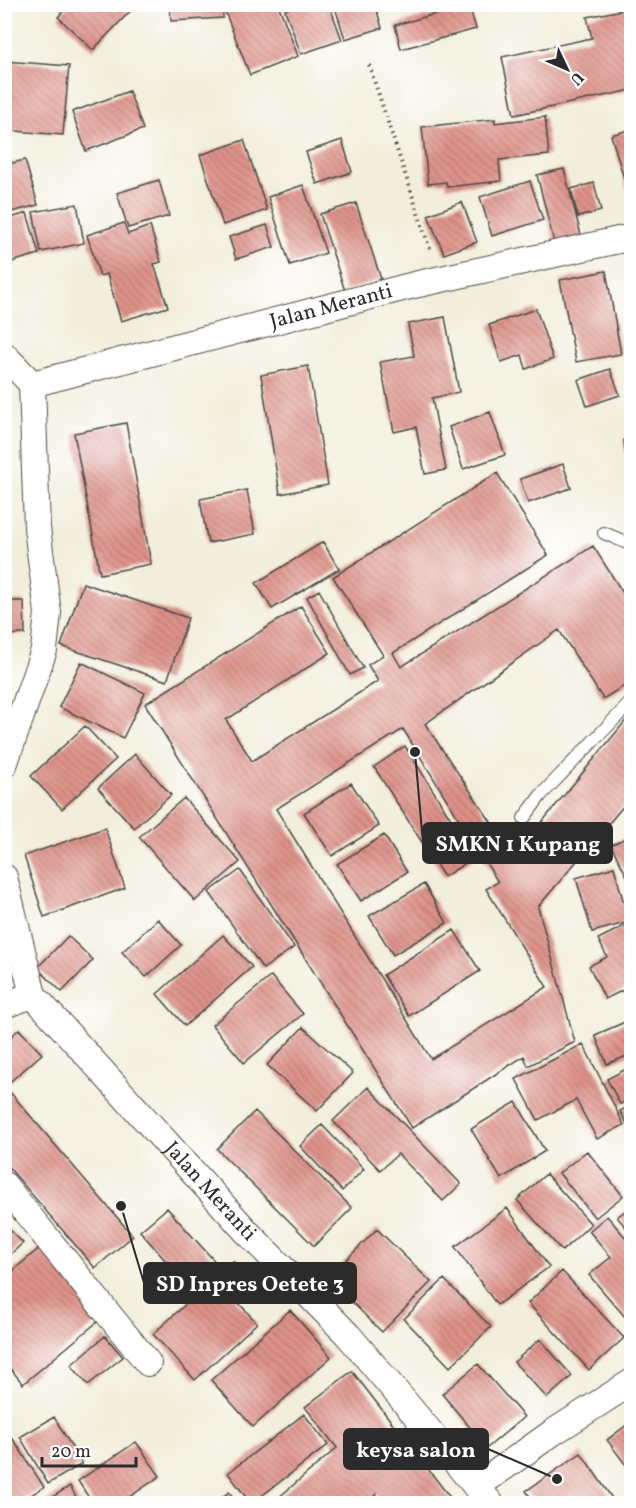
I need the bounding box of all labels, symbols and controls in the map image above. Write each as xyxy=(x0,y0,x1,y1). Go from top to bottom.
north arrow xyxy=(537,39,597,99)
text: U xyxy=(565,66,588,90)
street label: Jalan Meranti xyxy=(267,277,396,336)
callout: SMKN 1 Kupang xyxy=(423,823,612,863)
text: SMKN 1 Kupang xyxy=(436,830,600,861)
street label: Jalan Meranti xyxy=(157,1135,263,1248)
callout: SD Inpres Oetete 3 xyxy=(144,1263,356,1303)
text: SD Inpres Oetete 3 xyxy=(156,1270,344,1301)
callout: keysa salon xyxy=(344,1429,488,1469)
scale bar xyxy=(42,1430,136,1468)
text: keysa salon xyxy=(356,1436,476,1467)
text: 20 m xyxy=(51,1440,91,1465)

